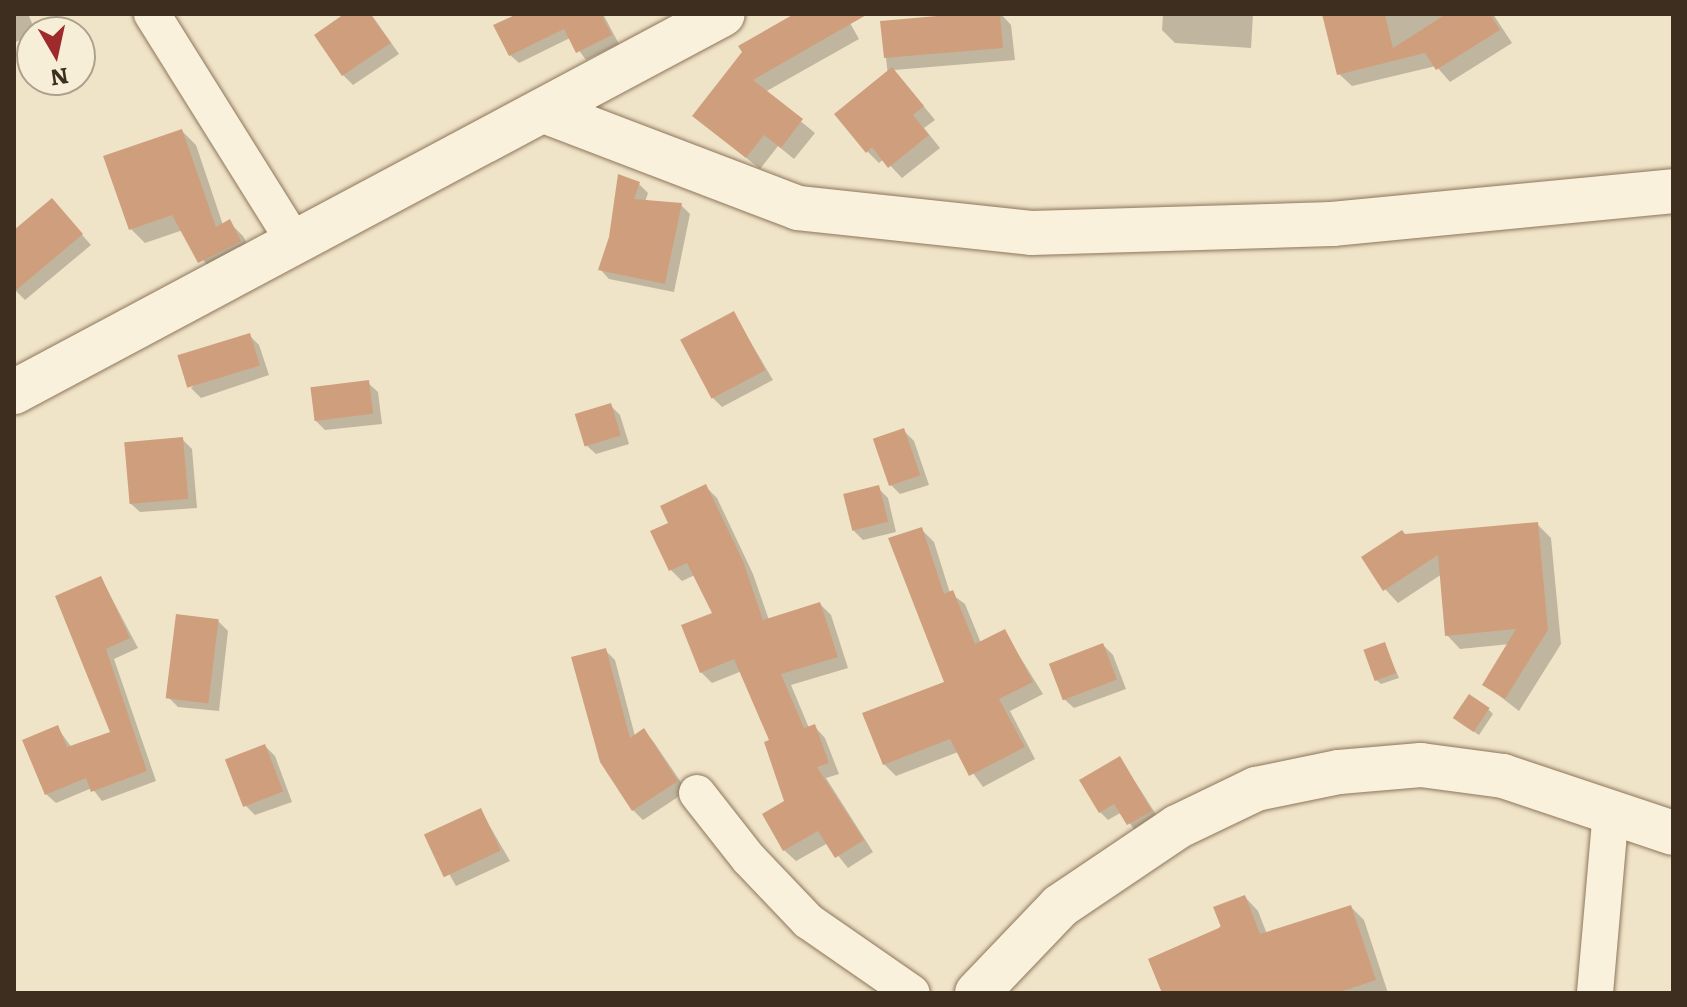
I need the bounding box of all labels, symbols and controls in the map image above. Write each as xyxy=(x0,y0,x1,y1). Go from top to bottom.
north arrow xyxy=(16,16,96,96)
text: N xyxy=(48,60,71,96)

